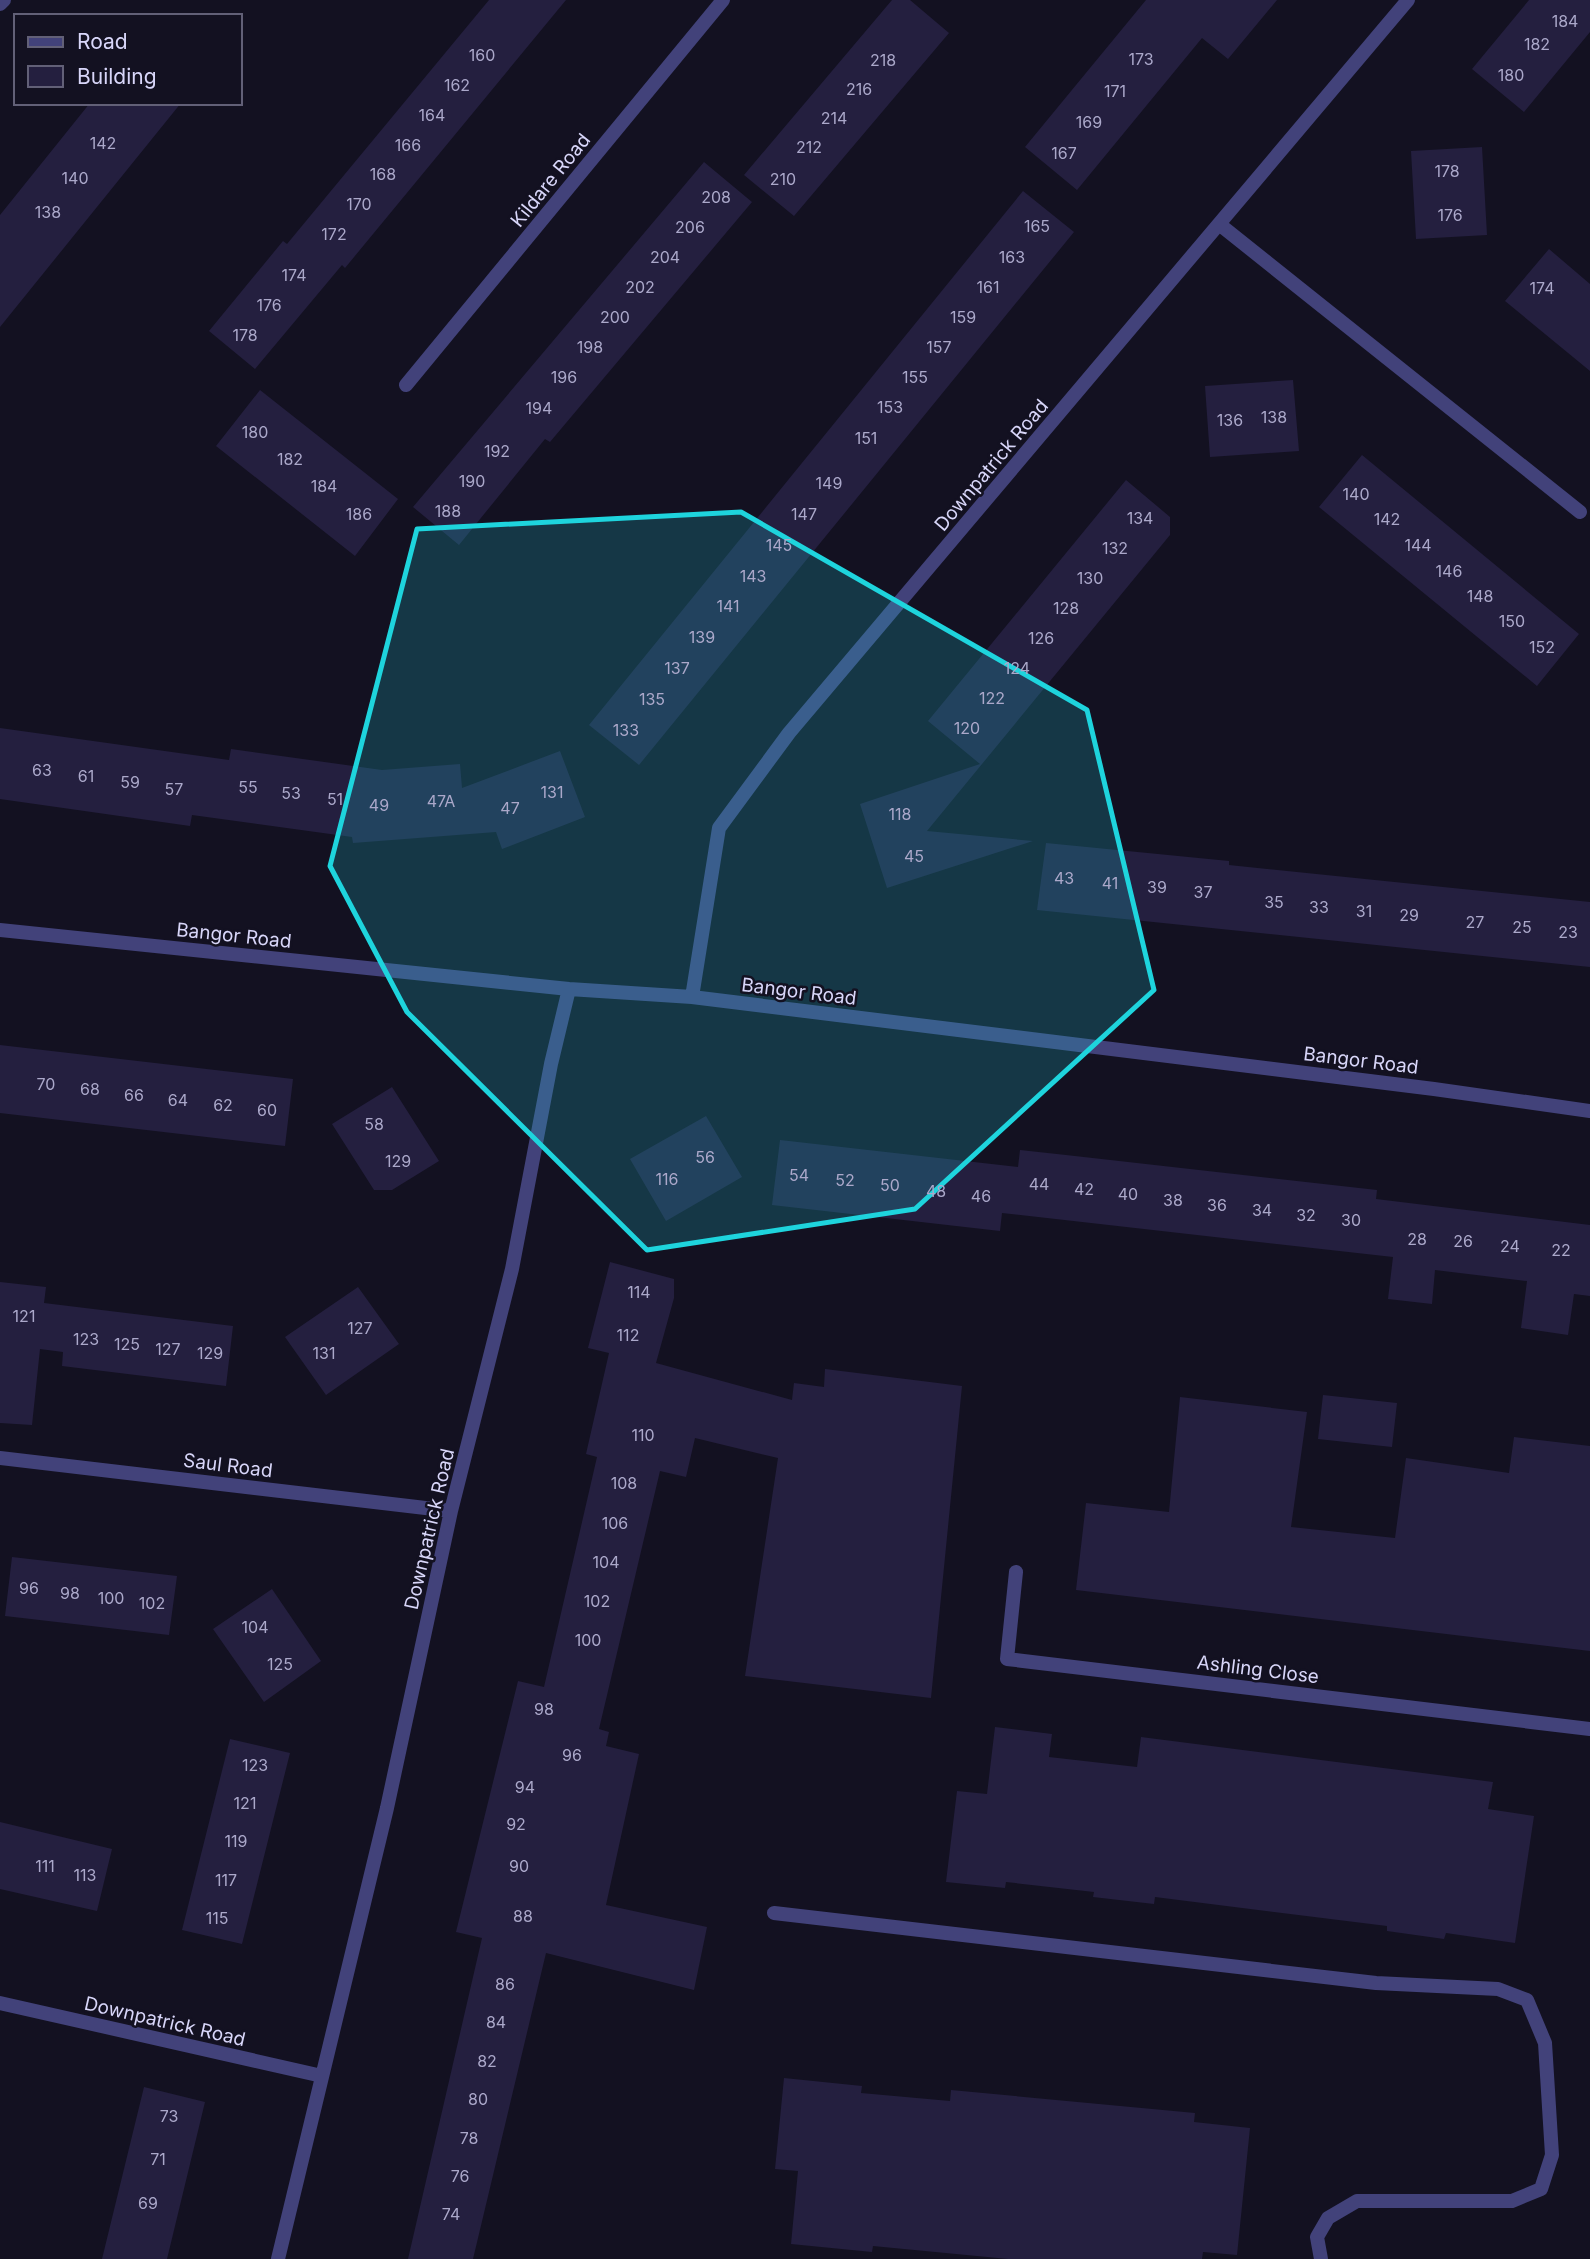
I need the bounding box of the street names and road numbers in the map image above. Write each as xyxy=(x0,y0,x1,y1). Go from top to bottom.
street label: Kildare Road xyxy=(506,129,595,232)
street label: Downpatrick Road xyxy=(930,395,1053,536)
street label: Bangor Road xyxy=(175,918,293,953)
street label: Bangor Road xyxy=(740,973,858,1010)
street label: Bangor Road xyxy=(1302,1042,1420,1079)
street label: Downpatrick Road xyxy=(400,1446,459,1612)
street label: Saul Road xyxy=(182,1449,274,1482)
street label: Ashling Close xyxy=(1196,1651,1320,1688)
street label: Downpatrick Road xyxy=(82,1992,248,2051)

